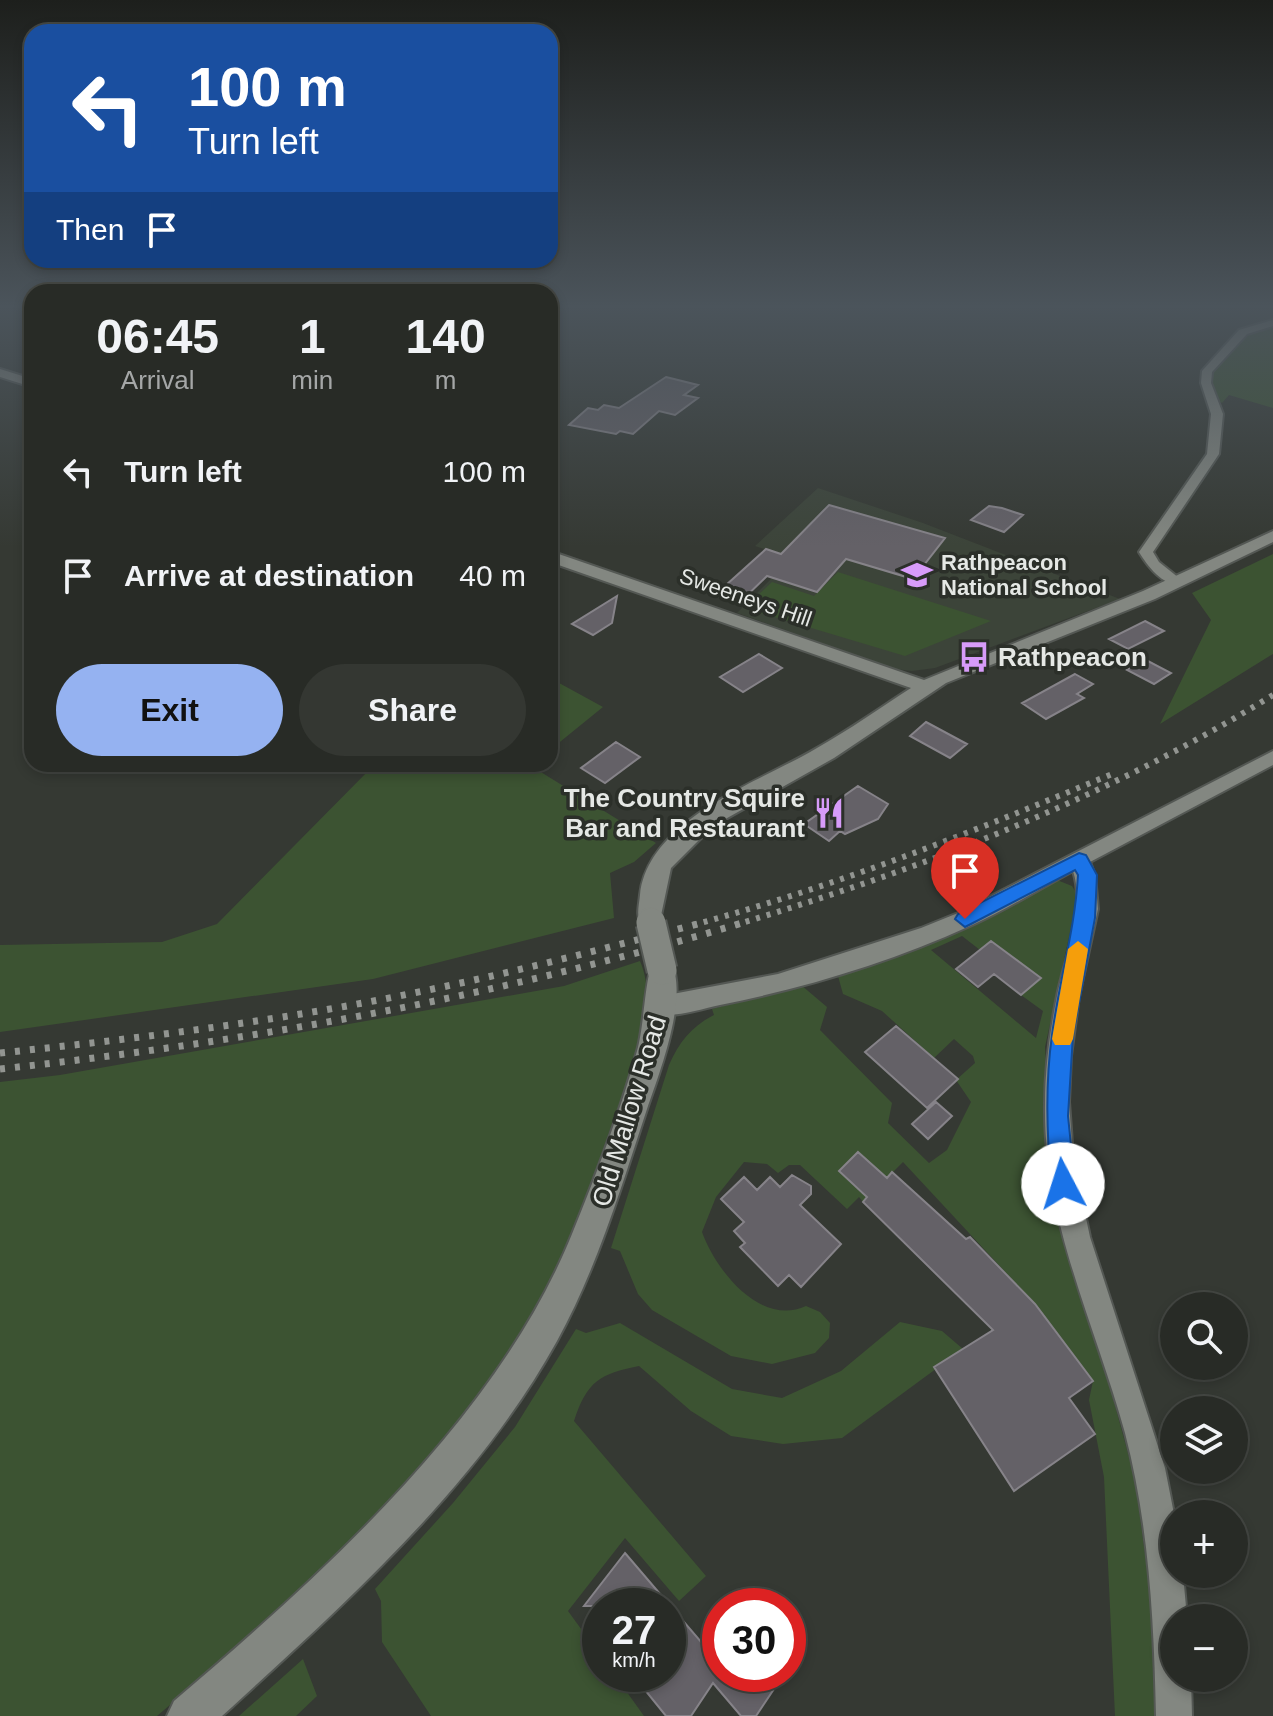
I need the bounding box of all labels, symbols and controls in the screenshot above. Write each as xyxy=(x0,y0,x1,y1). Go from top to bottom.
text: 100 m xyxy=(188,55,347,118)
icon: left xyxy=(56,56,160,160)
text: Turn left xyxy=(188,121,319,162)
icon: arrive xyxy=(140,208,184,252)
text: Then xyxy=(56,213,124,246)
text: 06:45 xyxy=(96,310,219,363)
text: 1 xyxy=(299,310,326,363)
text: 140 xyxy=(406,310,486,363)
text: Arrival xyxy=(121,365,195,395)
text: min xyxy=(291,365,333,395)
text: m xyxy=(435,365,456,395)
icon: left xyxy=(56,450,100,494)
text: Turn left xyxy=(124,455,242,488)
text: 100 m xyxy=(443,455,526,488)
place label: Rathpeacon National School xyxy=(941,550,1107,600)
icon: arrive xyxy=(56,554,100,598)
school or university icon: Rathpeacon National School xyxy=(900,558,934,592)
text: Arrive at destination xyxy=(124,559,414,592)
text: 40 m xyxy=(459,559,526,592)
street label: Sweeneys Hill xyxy=(676,563,815,632)
bus stop icon: Rathpeacon xyxy=(957,640,991,674)
place label: Rathpeacon xyxy=(998,642,1147,672)
button: Exit xyxy=(56,664,283,756)
button: Share xyxy=(299,664,526,756)
place label: The Country Squire Bar and Restaurant xyxy=(564,783,805,843)
restaurant icon: The Country Squire Bar and Restaurant xyxy=(812,796,846,830)
pin xyxy=(931,837,999,919)
icon: arrive xyxy=(943,849,987,893)
street label: Old Mallow Road xyxy=(586,1012,672,1210)
position arrow xyxy=(1021,1142,1105,1226)
map controls xyxy=(1160,1292,1248,1692)
button: search xyxy=(1160,1292,1248,1380)
button: layers xyxy=(1160,1396,1248,1484)
button: + xyxy=(1160,1500,1248,1588)
speed limit sign: 30 xyxy=(702,1588,806,1692)
button: − xyxy=(1160,1604,1248,1692)
text: 27 xyxy=(612,1608,656,1652)
text: km/h xyxy=(612,1649,656,1671)

